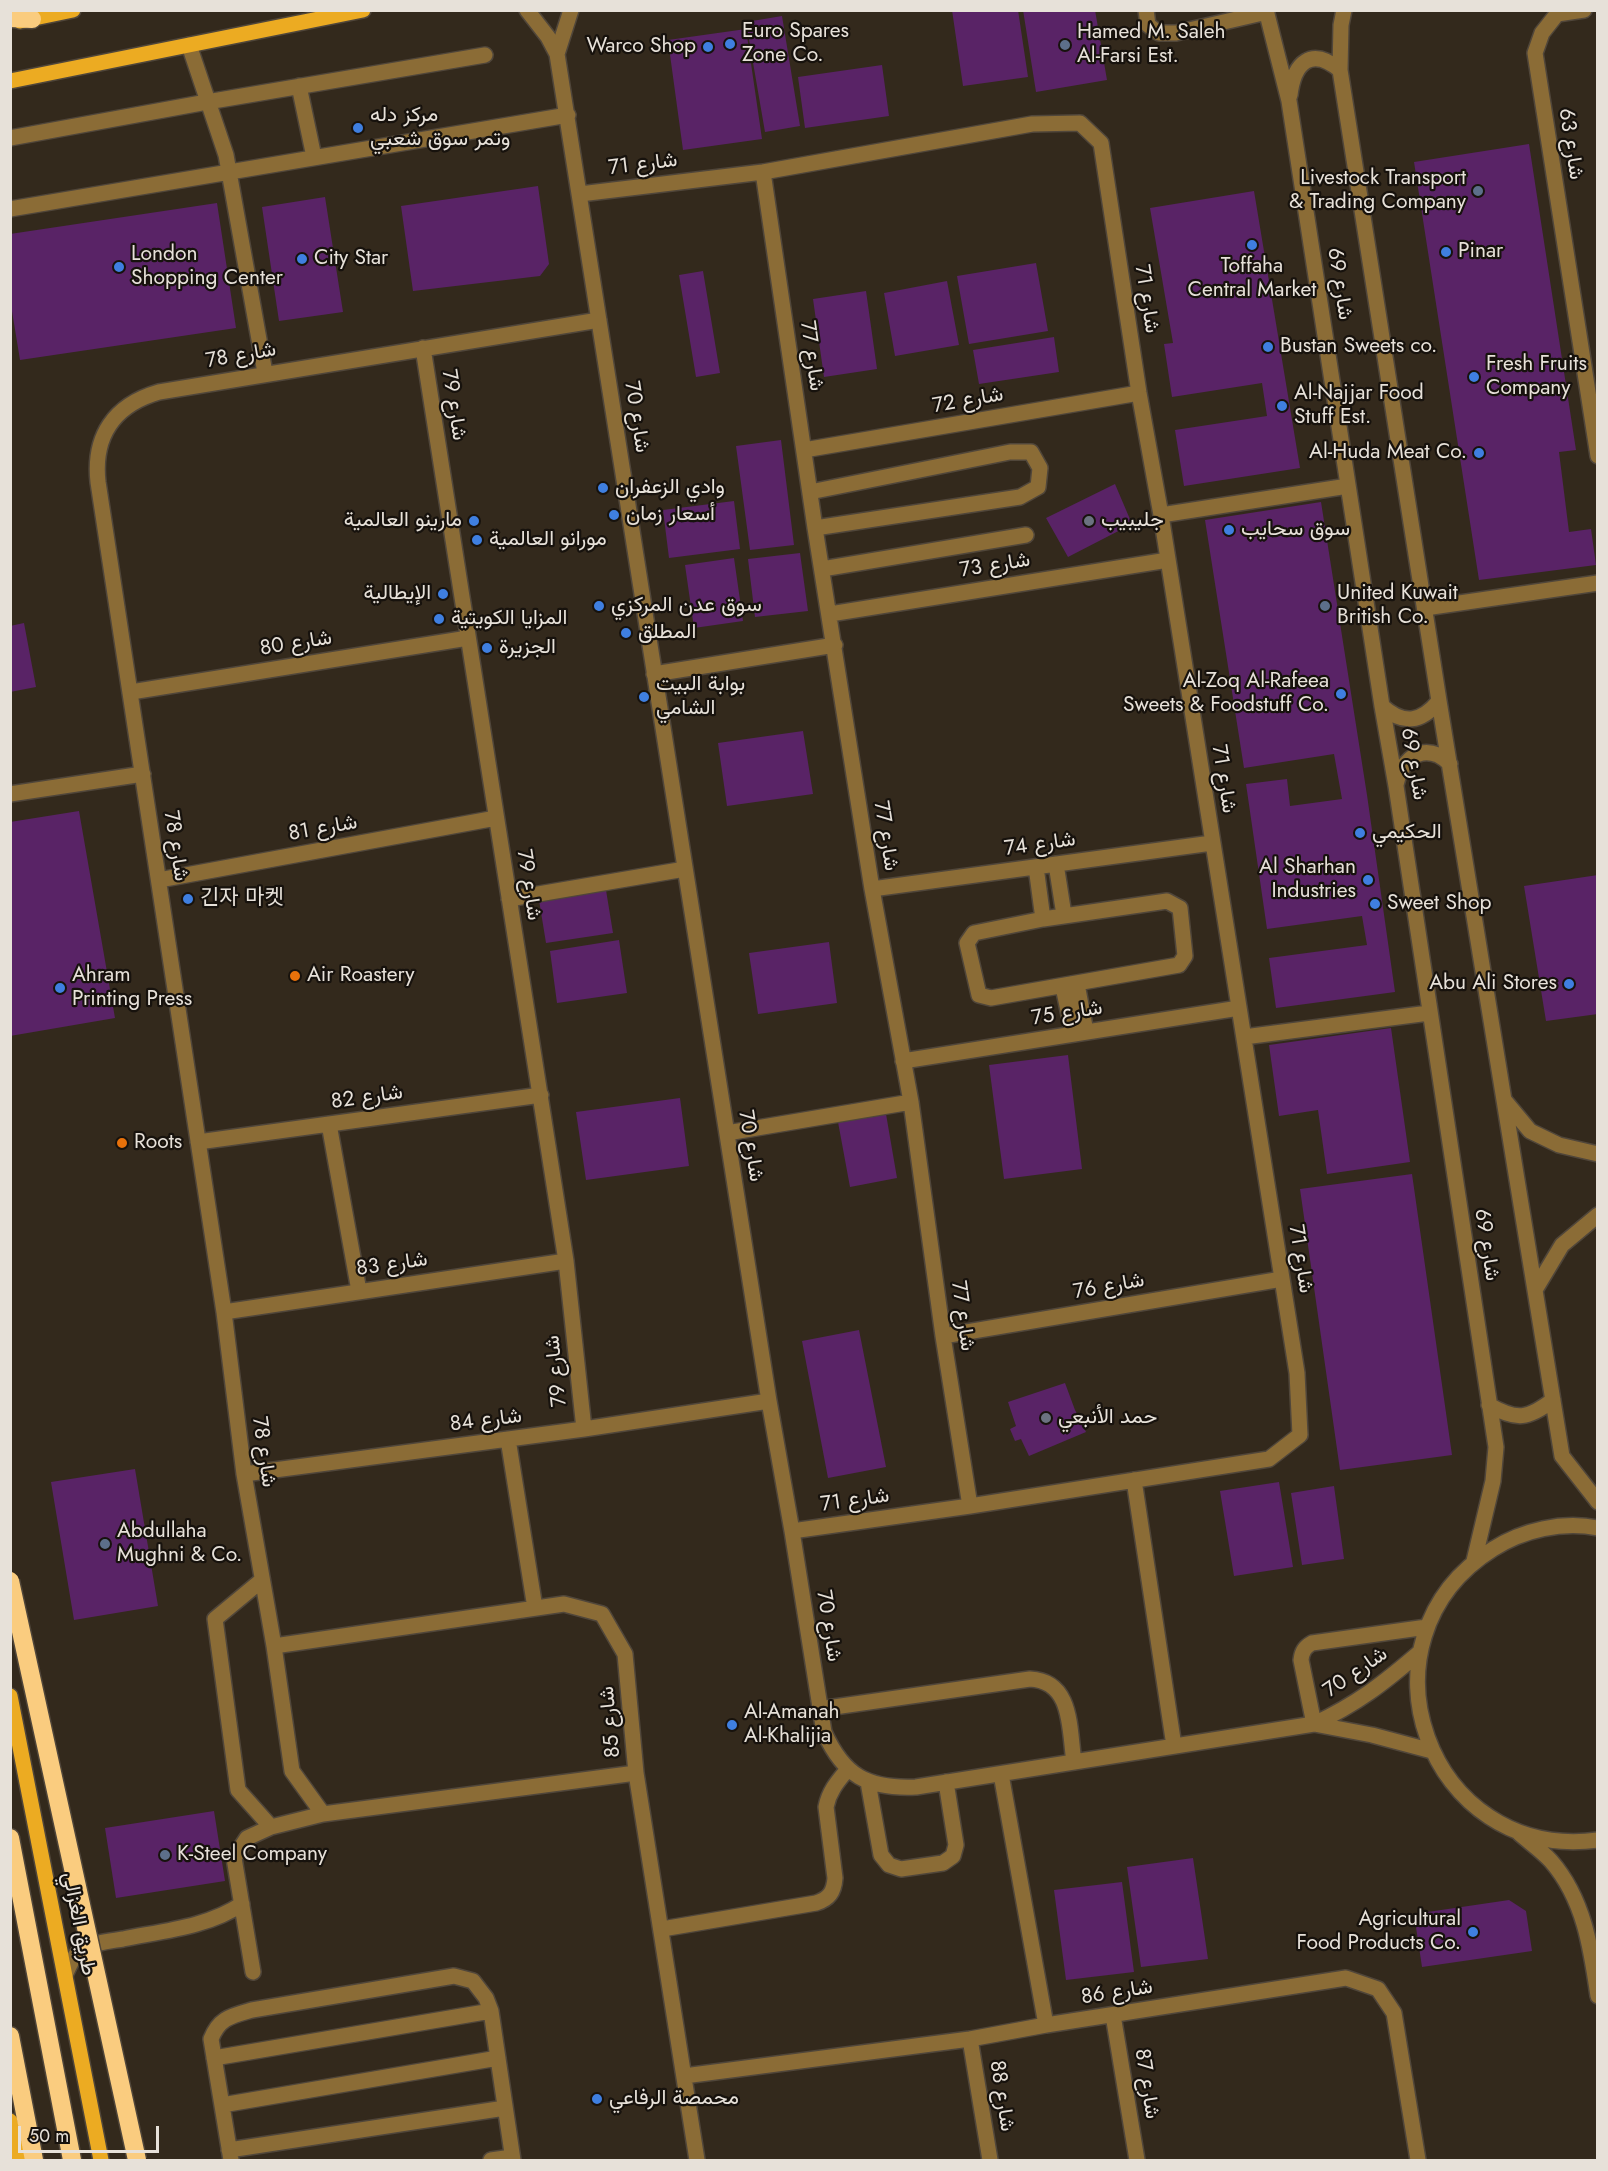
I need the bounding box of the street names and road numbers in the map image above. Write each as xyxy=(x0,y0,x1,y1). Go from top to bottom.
street label: شارع 63 xyxy=(1552,106,1588,182)
street label: شارع 71 xyxy=(607,148,679,182)
street label: شارع 69 xyxy=(1321,246,1357,322)
street label: شارع 71 xyxy=(1128,263,1164,335)
street label: شارع 77 xyxy=(794,319,828,393)
street label: شارع 78 xyxy=(204,337,278,375)
street label: شارع 79 xyxy=(435,368,471,442)
street label: شارع 70 xyxy=(618,379,654,455)
street label: شارع 72 xyxy=(931,382,1005,420)
street label: شارع 73 xyxy=(958,548,1032,584)
street label: شارع 80 xyxy=(258,626,334,662)
street label: شارع 69 xyxy=(1394,726,1432,802)
street label: شارع 71 xyxy=(1205,743,1241,815)
street label: شارع 77 xyxy=(867,799,903,873)
street label: شارع 78 xyxy=(157,809,193,883)
street label: شارع 81 xyxy=(287,811,359,847)
street label: شارع 74 xyxy=(1003,828,1077,862)
street label: شارع 79 xyxy=(510,848,546,922)
street label: شارع 75 xyxy=(1030,996,1104,1032)
street label: شارع 82 xyxy=(330,1081,404,1115)
street label: شارع 70 xyxy=(732,1108,768,1184)
street label: شارع 69 xyxy=(1468,1207,1504,1283)
street label: شارع 71 xyxy=(1282,1223,1318,1295)
street label: شارع 83 xyxy=(355,1248,429,1282)
street label: شارع 76 xyxy=(1072,1268,1146,1306)
street label: شارع 77 xyxy=(945,1279,979,1353)
street label: شارع 79 xyxy=(541,1334,573,1408)
street label: شارع 84 xyxy=(449,1404,523,1438)
street label: شارع 78 xyxy=(246,1415,280,1489)
street label: شارع 71 xyxy=(819,1484,891,1518)
street label: شارع 70 xyxy=(810,1588,846,1664)
street label: شارع 70 xyxy=(1319,1642,1393,1704)
street label: شارع 85 xyxy=(595,1685,627,1759)
street label: طريق الغزالي xyxy=(56,1870,100,1978)
street label: شارع 86 xyxy=(1079,1975,1155,2011)
street label: شارع 87 xyxy=(1128,2047,1164,2121)
street label: شارع 88 xyxy=(983,2059,1019,2133)

